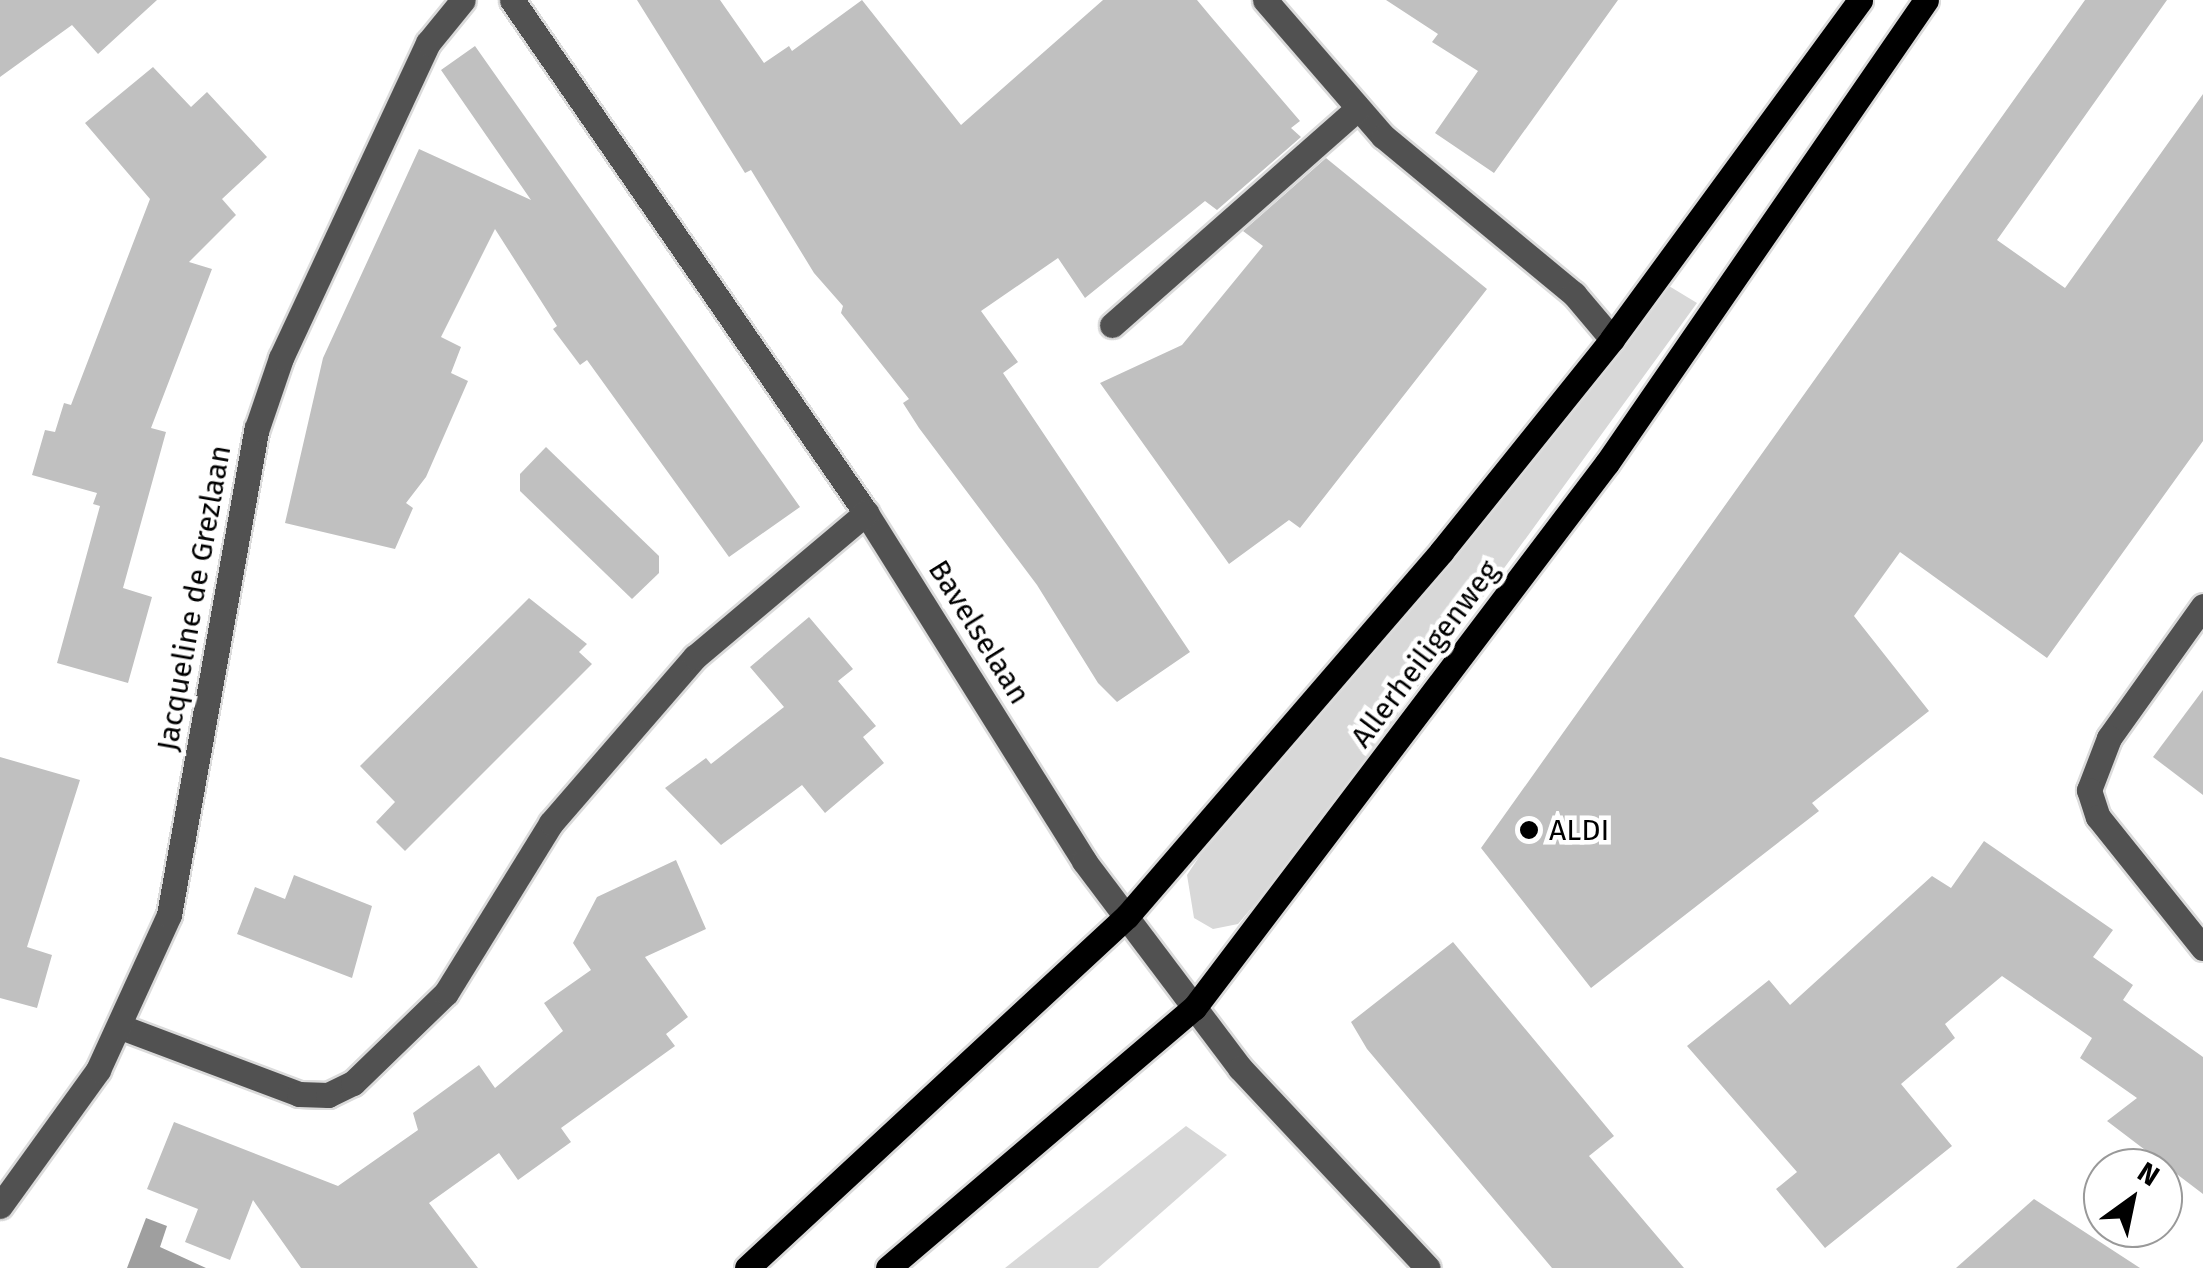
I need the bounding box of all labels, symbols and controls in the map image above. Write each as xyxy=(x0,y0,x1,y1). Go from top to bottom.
street label: Jacqueline de Grezlaan xyxy=(149,442,239,754)
street label: Bavelselaan xyxy=(921,553,1037,711)
street label: Allerheiligenweg xyxy=(1343,553,1507,755)
place label: ALDI xyxy=(1549,812,1609,848)
marker: ALDI xyxy=(1518,819,1540,841)
north arrow xyxy=(2083,1148,2183,1248)
text: N xyxy=(2132,1155,2165,1193)

